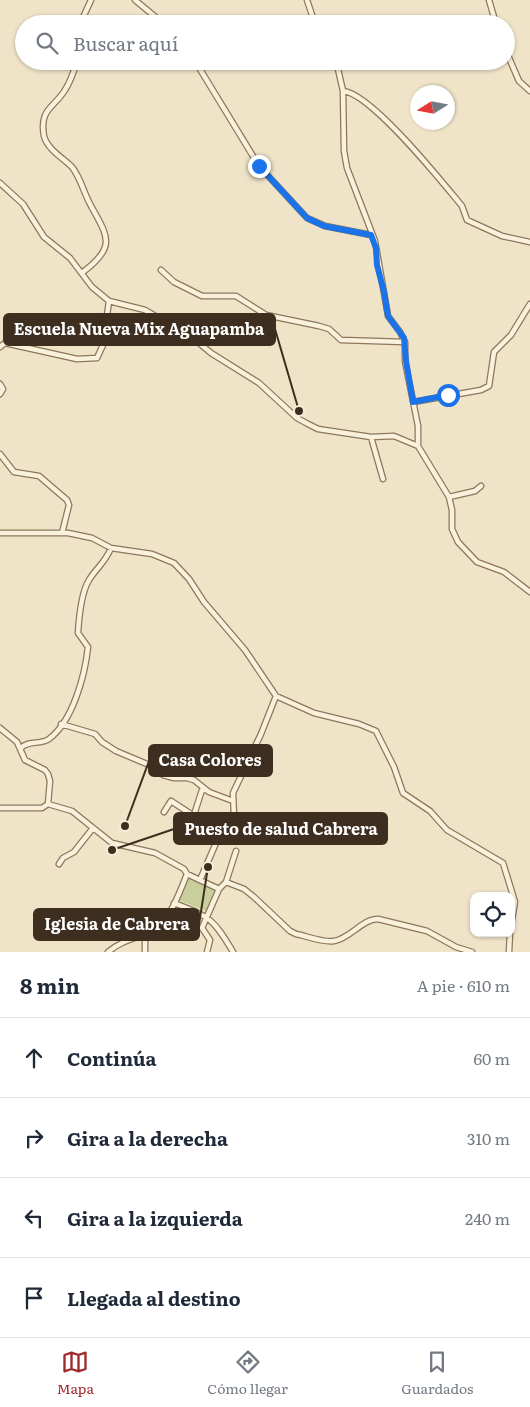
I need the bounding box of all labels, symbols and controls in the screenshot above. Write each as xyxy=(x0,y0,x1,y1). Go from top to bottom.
search box xyxy=(15,15,515,70)
icon: search xyxy=(33,29,61,57)
text: Buscar aquí xyxy=(73,29,178,57)
north arrow xyxy=(410,85,455,130)
route end xyxy=(248,155,271,178)
callout: Escuela Nueva Mix Aguapamba xyxy=(4,314,275,345)
text: Escuela Nueva Mix Aguapamba xyxy=(14,316,265,340)
route start xyxy=(437,384,460,407)
callout: Casa Colores xyxy=(149,745,272,776)
text: Casa Colores xyxy=(159,747,261,771)
callout: Puesto de salud Cabrera xyxy=(174,813,387,844)
text: Puesto de salud Cabrera xyxy=(184,816,379,840)
map controls xyxy=(470,892,515,937)
button: locate xyxy=(470,892,515,937)
callout: Iglesia de Cabrera xyxy=(34,909,199,940)
text: Iglesia de Cabrera xyxy=(44,911,190,935)
text: 8 min xyxy=(20,969,80,1000)
text: A pie · 610 m xyxy=(417,973,510,997)
icon: ahead xyxy=(20,1044,48,1072)
text: Continúa xyxy=(67,1044,157,1072)
text: 60 m xyxy=(473,1046,510,1070)
icon: right xyxy=(20,1124,48,1152)
text: Gira a la derecha xyxy=(67,1124,228,1152)
text: 310 m xyxy=(467,1126,510,1150)
icon: left xyxy=(20,1204,48,1232)
text: Gira a la izquierda xyxy=(67,1204,243,1232)
text: 240 m xyxy=(465,1206,510,1230)
icon: arrive xyxy=(20,1284,48,1312)
text: Llegada al destino xyxy=(67,1284,241,1312)
tab: Mapa xyxy=(57,1348,94,1398)
tab: Cómo llegar xyxy=(207,1348,288,1398)
tab: Guardados xyxy=(401,1348,473,1398)

